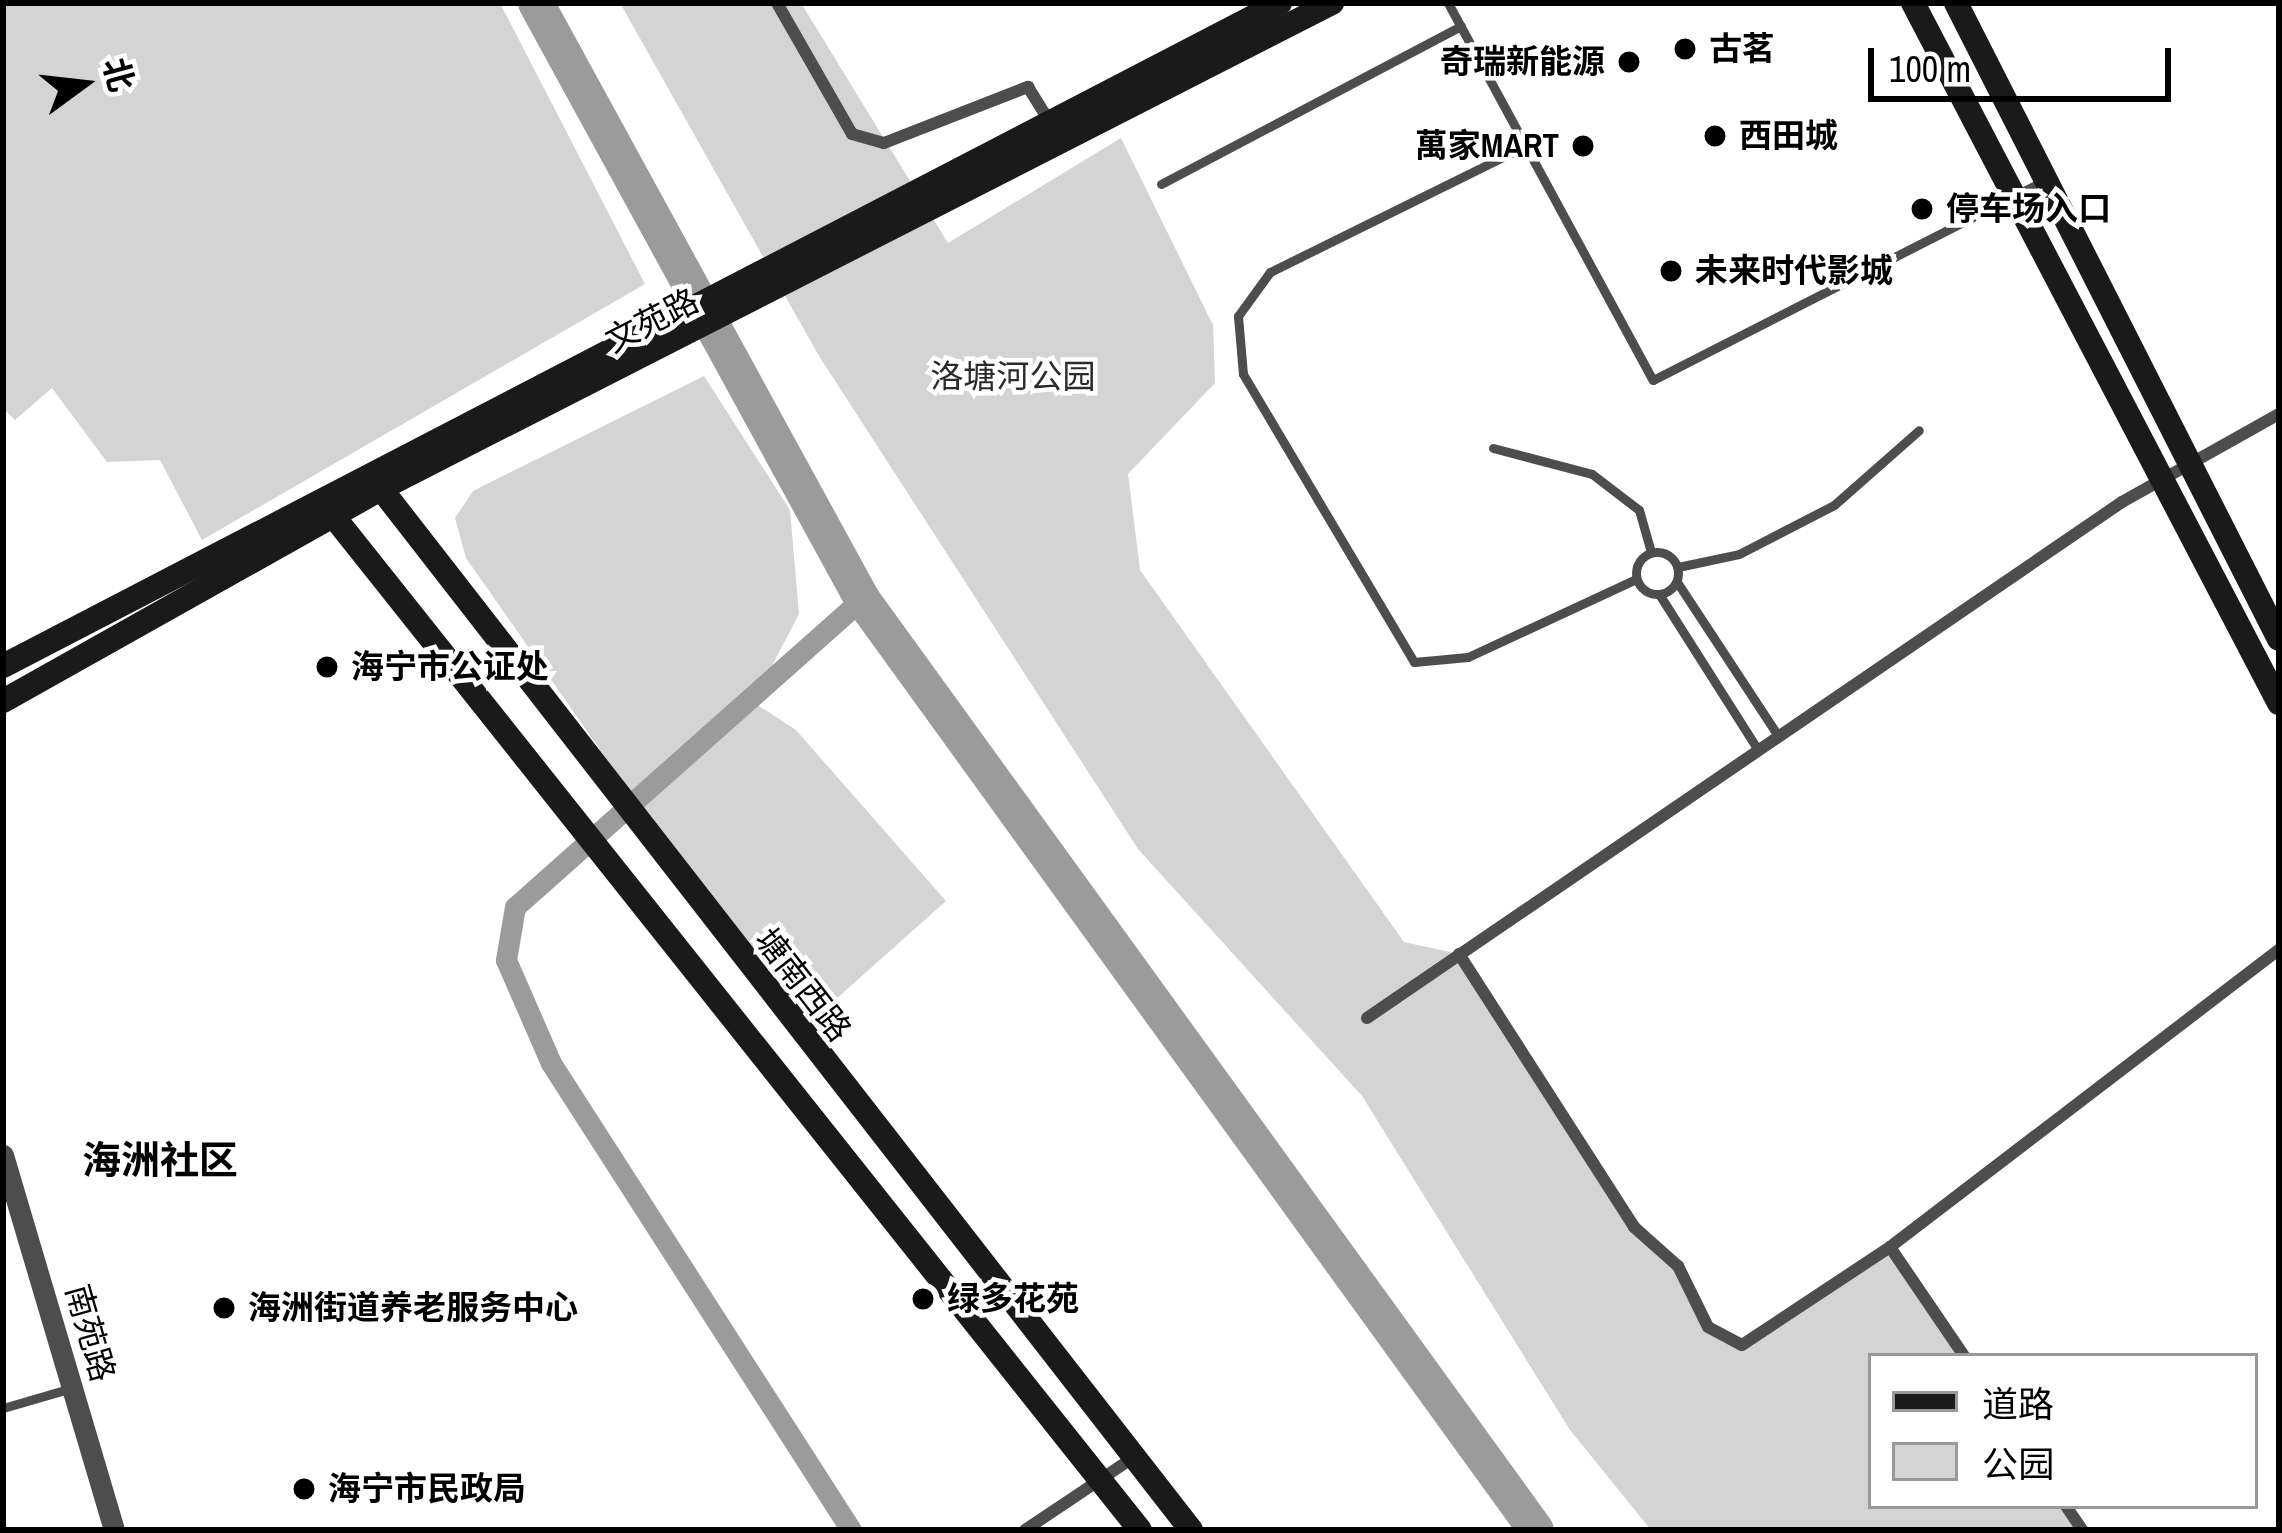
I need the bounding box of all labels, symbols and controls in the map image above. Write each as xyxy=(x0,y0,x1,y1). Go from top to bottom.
north arrow xyxy=(24,24,144,144)
scale bar xyxy=(1874,24,2177,98)
place label: 古茗 xyxy=(1709,29,1775,69)
marker: 古茗 xyxy=(1672,36,1698,62)
place label: 奇瑞新能源 xyxy=(1440,42,1605,82)
text: 100 m xyxy=(1889,45,1971,93)
marker: 奇瑞新能源 xyxy=(1616,49,1642,75)
text: 北 xyxy=(93,53,144,96)
place label: 西田城 xyxy=(1739,116,1838,156)
marker: 西田城 xyxy=(1702,123,1728,149)
place label: 萬家MART xyxy=(1415,126,1559,166)
marker: 萬家MART xyxy=(1570,133,1596,159)
place label: 停车场入口 xyxy=(1946,189,2111,229)
marker: 停车场入口 xyxy=(1909,196,1935,222)
place label: 未来时代影城 xyxy=(1695,251,1893,291)
marker: 未来时代影城 xyxy=(1658,258,1684,284)
street label: 文苑路 xyxy=(599,281,705,361)
park label: 洛塘河公园 xyxy=(931,357,1095,397)
place label: 海宁市公证处 xyxy=(351,647,549,687)
marker: 海宁市公证处 xyxy=(314,654,340,680)
street label: 塘南西路 xyxy=(747,921,859,1049)
district label: 海洲社区 xyxy=(82,1137,238,1183)
place label: 绿多花苑 xyxy=(947,1279,1079,1319)
street label: 南苑路 xyxy=(57,1280,123,1386)
marker: 绿多花苑 xyxy=(910,1286,936,1312)
place label: 海洲街道养老服务中心 xyxy=(248,1288,578,1328)
marker: 海洲街道养老服务中心 xyxy=(211,1295,237,1321)
legend xyxy=(1868,1353,2258,1509)
text: 道路 xyxy=(1982,1380,2054,1428)
text: 公园 xyxy=(1982,1440,2054,1488)
place label: 海宁市民政局 xyxy=(328,1469,526,1509)
marker: 海宁市民政局 xyxy=(291,1476,317,1502)

